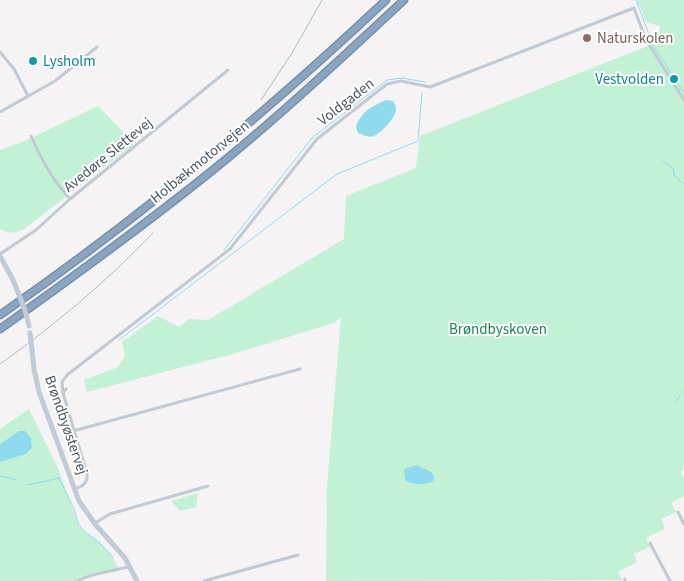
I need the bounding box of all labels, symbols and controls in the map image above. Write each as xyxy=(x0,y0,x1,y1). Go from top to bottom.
place label: Naturskolen xyxy=(597,28,673,49)
marker: Naturskolen xyxy=(581,32,593,44)
place label: Lysholm xyxy=(43,51,96,72)
marker: Lysholm xyxy=(27,55,39,67)
place label: Vestvolden xyxy=(595,69,664,90)
street label: Voldgaden xyxy=(313,73,379,131)
marker: Vestvolden xyxy=(668,73,680,85)
street label: Avedøre Slettevej xyxy=(59,113,157,197)
street label: Holbækmotorvejen xyxy=(146,116,254,208)
park label: Brøndbyskoven xyxy=(449,319,547,340)
street label: Brøndbyøstervej xyxy=(39,373,93,477)

